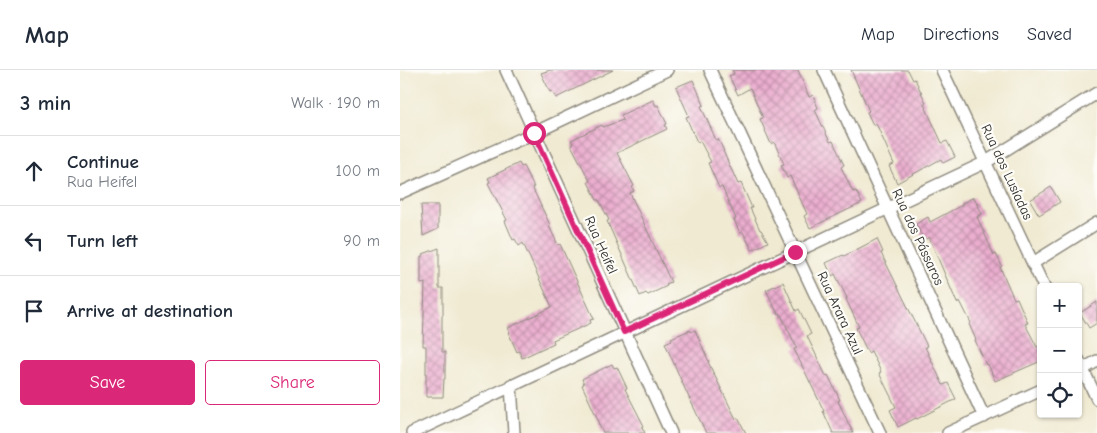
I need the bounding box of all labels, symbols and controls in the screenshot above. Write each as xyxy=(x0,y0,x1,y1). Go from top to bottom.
text: Map xyxy=(25,21,69,49)
text: Map xyxy=(861,24,895,45)
text: Directions xyxy=(923,24,999,45)
text: Saved xyxy=(1027,24,1072,45)
text: 3 min xyxy=(20,91,71,115)
text: Walk · 190 m xyxy=(291,94,380,112)
route start xyxy=(523,122,546,145)
street label: Rua dos Lusíadas xyxy=(977,122,1037,223)
text: Continue xyxy=(67,151,139,173)
icon: ahead xyxy=(20,157,48,185)
text: 100 m xyxy=(336,162,380,180)
text: Rua Heifel xyxy=(67,173,137,191)
street label: Rua dos Pássaros xyxy=(888,186,948,288)
street label: Rua Heifel xyxy=(581,213,621,277)
icon: left xyxy=(20,227,48,255)
text: Turn left xyxy=(67,230,138,252)
text: 90 m xyxy=(343,232,380,250)
route end xyxy=(784,241,807,264)
street label: Rua Arara Azul xyxy=(813,269,867,357)
map controls xyxy=(1037,283,1082,418)
button: + xyxy=(1037,283,1082,328)
icon: arrive xyxy=(20,297,48,325)
text: Arrive at destination xyxy=(67,300,233,322)
button: − xyxy=(1037,328,1082,373)
button: Save xyxy=(20,360,195,405)
button: Share xyxy=(205,360,380,405)
button: locate xyxy=(1037,373,1082,418)

